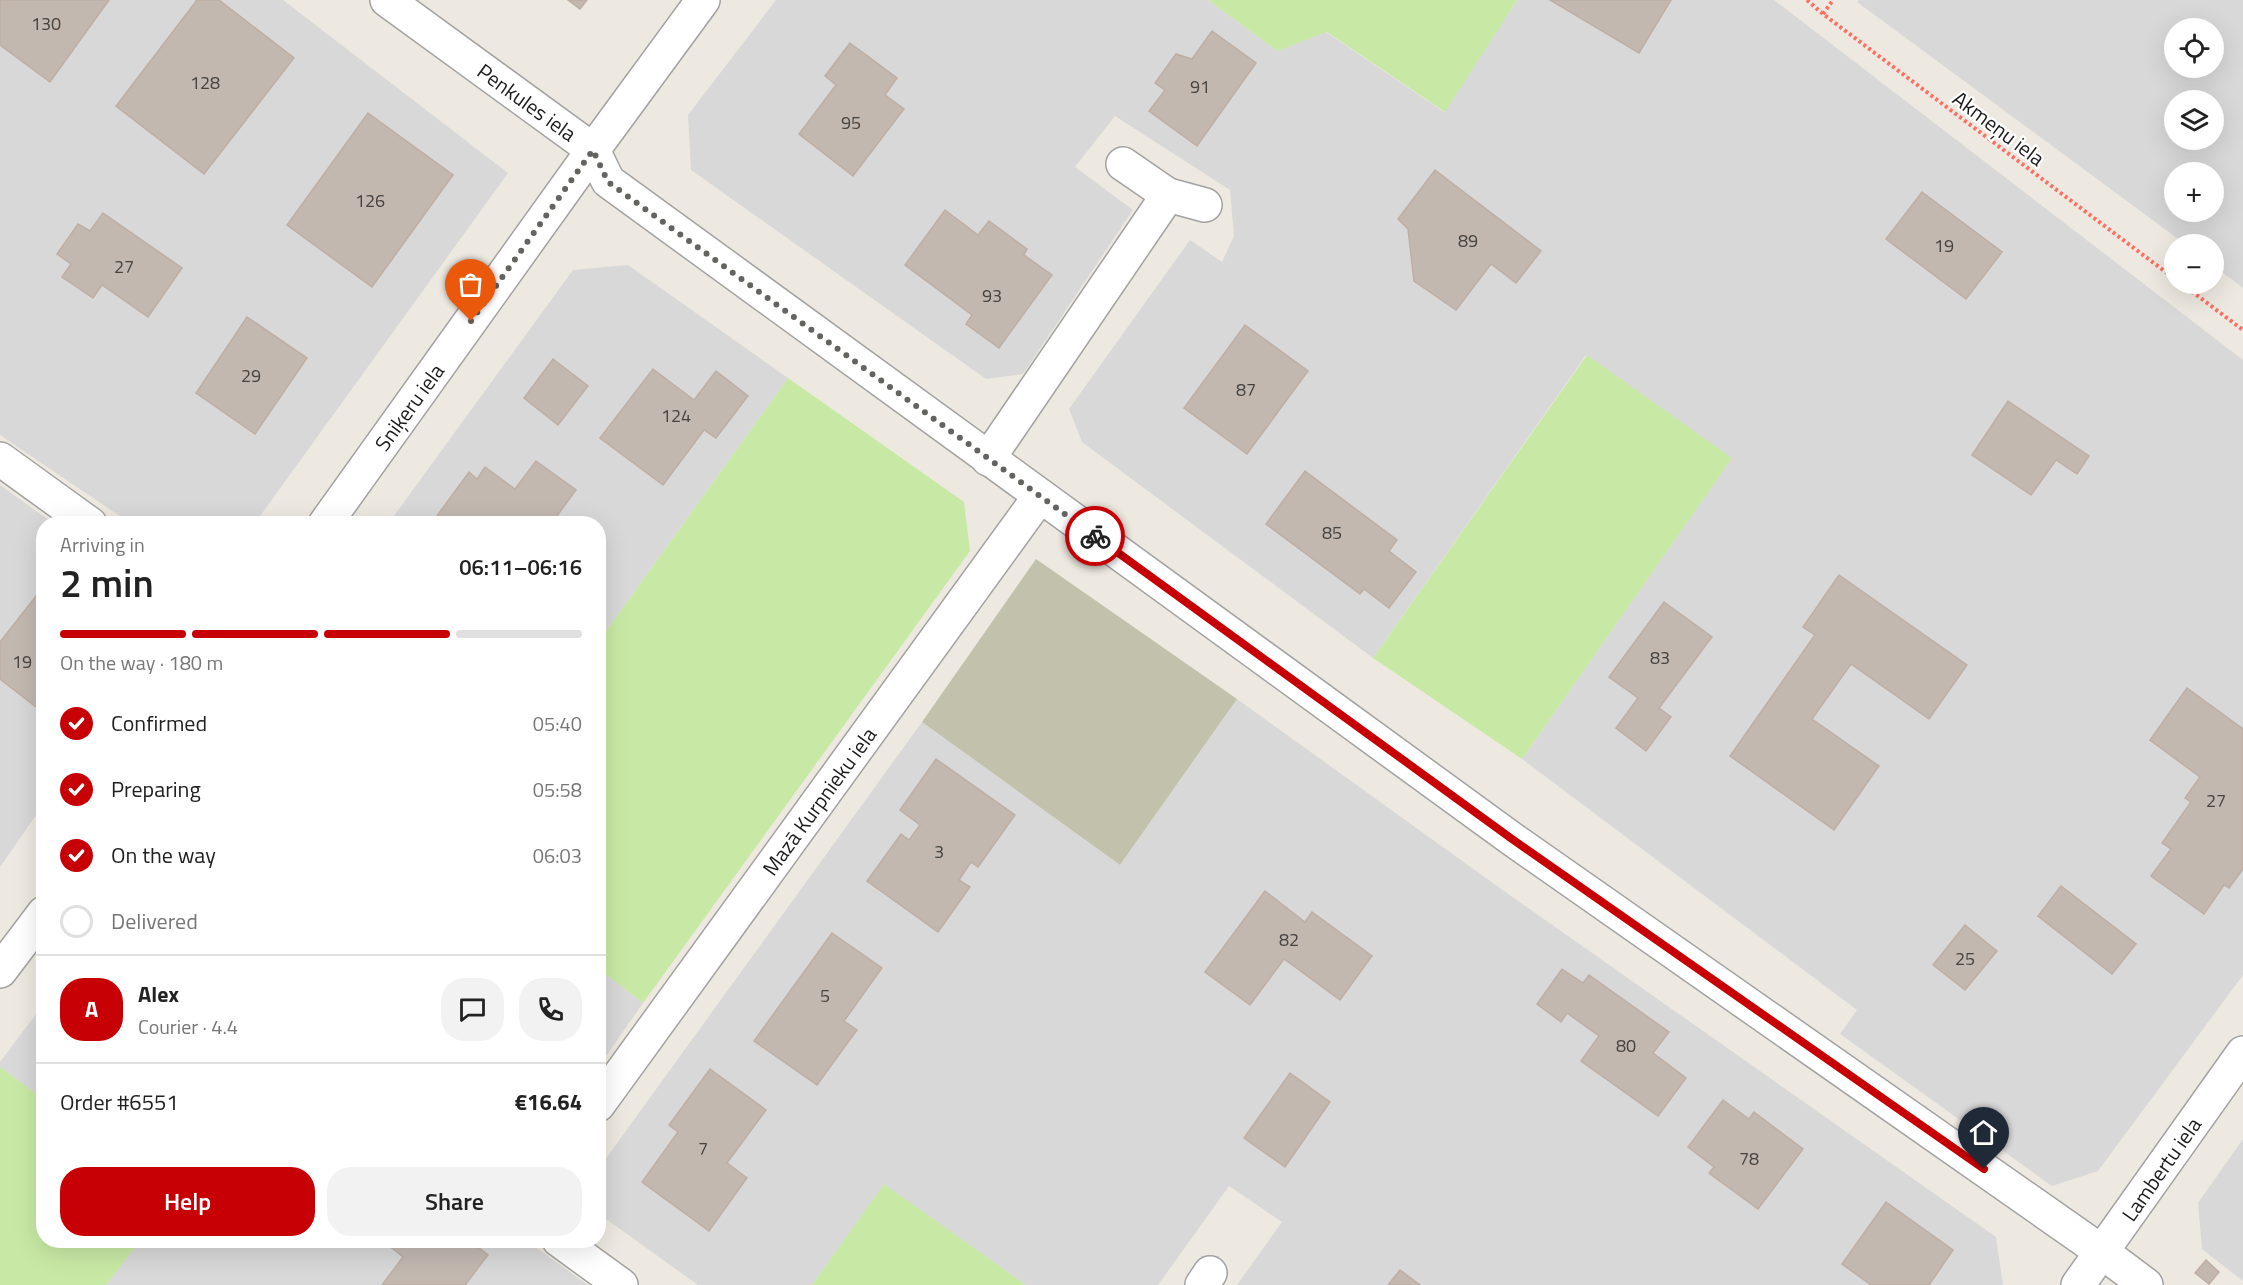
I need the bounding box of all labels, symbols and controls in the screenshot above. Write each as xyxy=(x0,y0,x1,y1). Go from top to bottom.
house number: 130 xyxy=(31,10,61,37)
map controls xyxy=(2164,18,2224,294)
button: locate xyxy=(2164,18,2224,78)
street label: Penkules iela xyxy=(471,55,584,149)
house number: 128 xyxy=(190,69,220,96)
house number: 91 xyxy=(1190,73,1210,100)
street label: Akmeņu iela xyxy=(1946,83,2052,174)
button: layers xyxy=(2164,90,2224,150)
house number: 95 xyxy=(841,109,861,136)
button: + xyxy=(2164,162,2224,222)
house number: 126 xyxy=(355,187,385,214)
house number: 89 xyxy=(1458,227,1478,254)
house number: 19 xyxy=(1934,232,1954,259)
button: − xyxy=(2164,234,2224,294)
house number: 27 xyxy=(114,253,134,280)
pin xyxy=(445,259,496,321)
icon: bag xyxy=(454,268,487,301)
house number: 93 xyxy=(982,282,1002,309)
street label: Sniķeru iela xyxy=(366,356,452,457)
house number: 29 xyxy=(241,362,261,389)
house number: 87 xyxy=(1236,376,1256,403)
house number: 124 xyxy=(661,402,691,429)
courier xyxy=(1065,506,1125,566)
house number: 85 xyxy=(1322,519,1342,546)
icon: bike xyxy=(1079,520,1112,553)
text: Arriving in xyxy=(60,529,145,560)
text: 06:11–06:16 xyxy=(459,550,582,584)
text: 2 min xyxy=(60,553,154,612)
house number: 83 xyxy=(1650,644,1670,671)
text: On the way · 180 m xyxy=(60,647,223,678)
house number: 19 xyxy=(12,648,32,675)
text: Confirmed xyxy=(111,706,207,740)
icon: check xyxy=(60,707,93,740)
text: 05:40 xyxy=(533,708,582,739)
street label: Mazā Kurpnieku iela xyxy=(754,720,884,882)
text: Preparing xyxy=(111,772,201,806)
icon: check xyxy=(60,773,93,806)
text: 05:58 xyxy=(533,774,582,805)
house number: 27 xyxy=(2206,787,2226,814)
text: On the way xyxy=(111,838,216,872)
house number: 3 xyxy=(934,838,944,865)
icon: check xyxy=(60,839,93,872)
text: 06:03 xyxy=(533,840,582,871)
text: Delivered xyxy=(111,904,198,938)
house number: 82 xyxy=(1279,926,1299,953)
house number: 25 xyxy=(1955,945,1975,972)
text: Alex xyxy=(138,977,179,1011)
button: chat xyxy=(441,978,504,1041)
button: phone xyxy=(519,978,582,1041)
house number: 5 xyxy=(820,982,830,1009)
text: A xyxy=(85,992,98,1026)
text: Courier · 4.4 xyxy=(138,1011,238,1042)
house number: 80 xyxy=(1616,1032,1636,1059)
text: Order #6551 xyxy=(60,1085,179,1119)
text: €16.64 xyxy=(515,1085,582,1119)
pin xyxy=(1958,1107,2009,1169)
street label: Lambertu iela xyxy=(2113,1110,2209,1228)
icon: home xyxy=(1967,1116,2000,1149)
house number: 7 xyxy=(698,1135,708,1162)
house number: 78 xyxy=(1739,1145,1759,1172)
button: Help xyxy=(60,1167,315,1236)
button: Share xyxy=(327,1167,582,1236)

